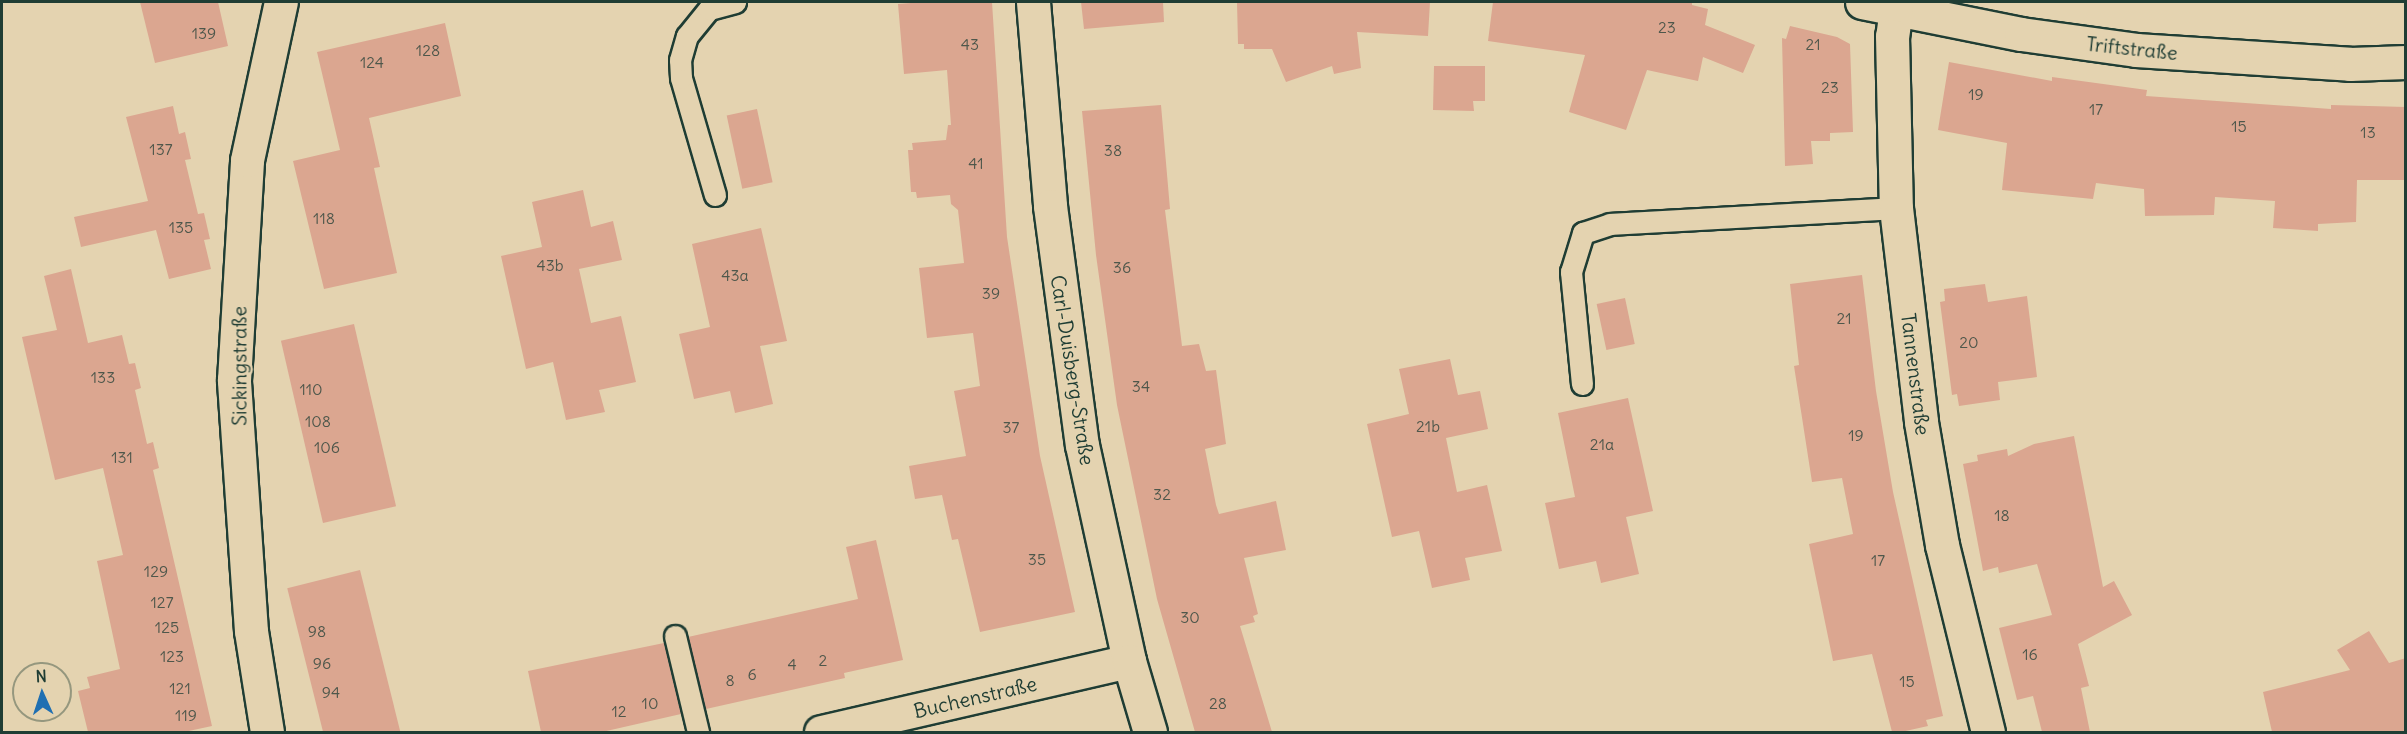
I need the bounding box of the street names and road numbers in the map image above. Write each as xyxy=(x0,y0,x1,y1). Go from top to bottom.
street label: Triftstraße xyxy=(2085,31,2179,65)
street label: Carl-Duisberg-Straße xyxy=(1046,273,1100,467)
street label: Sickingstraße xyxy=(227,306,251,426)
street label: Tannenstraße xyxy=(1897,312,1935,436)
street label: Buchenstraße xyxy=(911,671,1039,723)

